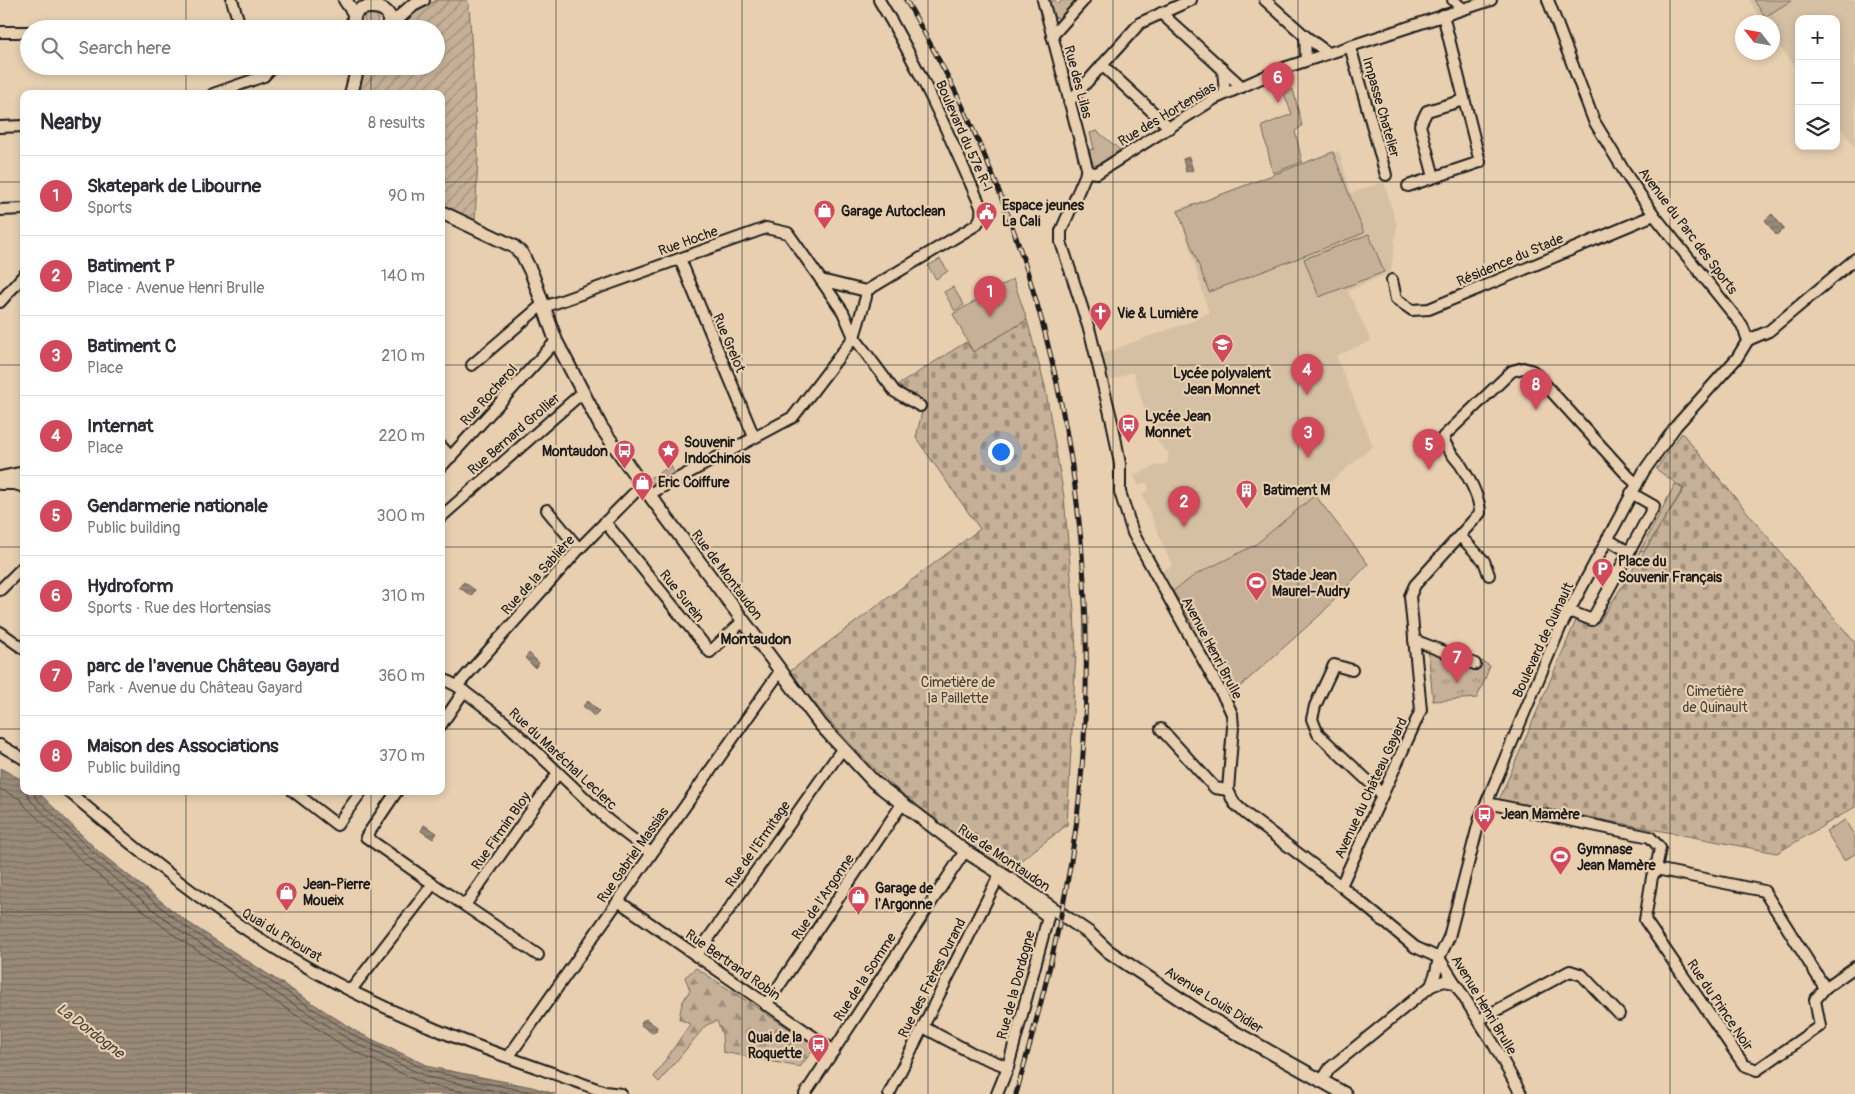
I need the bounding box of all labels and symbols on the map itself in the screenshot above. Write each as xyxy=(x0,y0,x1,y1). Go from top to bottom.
north arrow xyxy=(1735,15,1780,60)
street label: Rue des Lilas xyxy=(1060,44,1096,121)
street label: Impasse Chatelier xyxy=(1359,55,1403,159)
pin: 6 xyxy=(1262,62,1294,103)
street label: Boulevard du 57e R-I xyxy=(932,78,996,194)
street label: Rue des Hortensias xyxy=(1115,78,1220,150)
street label: Avenue du Parc des Sports xyxy=(1635,164,1742,298)
place label: Espace jeunes La Cali xyxy=(1002,197,1085,230)
shop icon: Garage Autoclean xyxy=(813,199,837,230)
public building icon: Espace jeunes La Cali xyxy=(974,201,998,232)
place label: Garage Autoclean xyxy=(841,203,945,220)
street label: Rue Hoche xyxy=(656,222,720,260)
street label: Résidence du Stade xyxy=(1454,230,1566,290)
pin: 1 xyxy=(974,276,1006,317)
church icon: Vie & Lumière xyxy=(1089,301,1113,332)
place label: Vie & Lumière xyxy=(1117,305,1199,322)
street label: Rue Grelot xyxy=(709,311,749,375)
school or university icon: Lycée polyvalent Jean Monnet xyxy=(1210,333,1234,364)
pin: 4 xyxy=(1291,354,1323,395)
street label: Rue Rocherol xyxy=(457,361,521,429)
place label: Lycée polyvalent Jean Monnet xyxy=(1173,365,1271,398)
pin: 8 xyxy=(1520,369,1552,410)
street label: Rue Bernard Grollier xyxy=(464,389,564,479)
place label: Lycée Jean Monnet xyxy=(1145,408,1211,441)
bus stop icon: Lycée Jean Monnet xyxy=(1117,412,1141,443)
pin: 3 xyxy=(1292,417,1324,458)
pin: 5 xyxy=(1413,429,1445,470)
place label: Souvenir Indochinois xyxy=(684,434,751,467)
place icon: Souvenir Indochinois xyxy=(656,438,680,469)
bus stop icon: Montaudon xyxy=(612,439,636,470)
your location xyxy=(988,439,1014,465)
place label: Montaudon xyxy=(542,443,608,460)
shop icon: Eric Coiffure xyxy=(630,470,654,501)
place label: Eric Coiffure xyxy=(658,474,730,491)
building icon: Batiment M xyxy=(1235,478,1259,509)
place label: Batiment M xyxy=(1263,482,1330,499)
pin: 2 xyxy=(1168,486,1200,527)
street label: Rue de Montaudon xyxy=(688,527,766,623)
street label: Rue de la Sablière xyxy=(498,532,578,618)
place label: Place du Souvenir Français xyxy=(1618,553,1723,586)
parking icon: Place du Souvenir Français xyxy=(1590,557,1614,588)
street label: Rue Surein xyxy=(656,566,708,626)
place label: Stade Jean Maurel-Audry xyxy=(1272,567,1350,600)
sports icon: Stade Jean Maurel-Audry xyxy=(1244,571,1268,602)
street label: Boulevard de Quinault xyxy=(1509,579,1577,700)
street label: Avenue Henri Brulle xyxy=(1178,594,1246,702)
district label: Montaudon xyxy=(721,630,792,649)
pin: 7 xyxy=(1441,642,1473,683)
park label: Cimetière de la Paillette xyxy=(921,674,995,707)
park label: Cimetière de Quinault xyxy=(1682,683,1748,716)
street label: Rue du Maréchal Leclerc xyxy=(505,704,621,814)
street label: Avenue du Château Gayard xyxy=(1331,715,1411,861)
street label: Rue Firmin Bloy xyxy=(468,789,534,873)
street label: Rue de l'Ermitage xyxy=(722,798,794,890)
bus stop icon: Jean Mamère xyxy=(1473,802,1497,833)
street label: Rue Gabriel Massias xyxy=(594,803,673,906)
place label: Jean Mamère xyxy=(1501,806,1581,823)
street label: Rue de Montaudon xyxy=(954,821,1054,895)
place label: Gymnase Jean Mamère xyxy=(1577,841,1657,874)
sports icon: Gymnase Jean Mamère xyxy=(1549,845,1573,876)
street label: Rue de l'Argonne xyxy=(788,851,858,943)
place label: Jean-Pierre Moueix xyxy=(303,876,371,909)
shop icon: Jean-Pierre Moueix xyxy=(275,880,299,911)
place label: Garage de l'Argonne xyxy=(875,880,934,913)
shop icon: Garage de l'Argonne xyxy=(847,884,871,915)
street label: Quai du Priourat xyxy=(239,904,326,966)
street label: Rue des Frères Durand xyxy=(895,915,969,1040)
street label: Rue Bertrand Robin xyxy=(682,926,784,1004)
street label: Rue de la Dordogne xyxy=(993,929,1039,1041)
street label: Rue de la Somme xyxy=(830,930,900,1024)
street label: Avenue Henri Brulle xyxy=(1448,952,1520,1058)
street label: Rue du Prince Noir xyxy=(1683,956,1757,1054)
street label: Avenue Louis Didier xyxy=(1162,963,1266,1037)
water label: La Dordogne xyxy=(52,999,129,1064)
place label: Quai de la Roquette xyxy=(748,1029,803,1062)
bus stop icon: Quai de la Roquette xyxy=(806,1033,830,1064)

